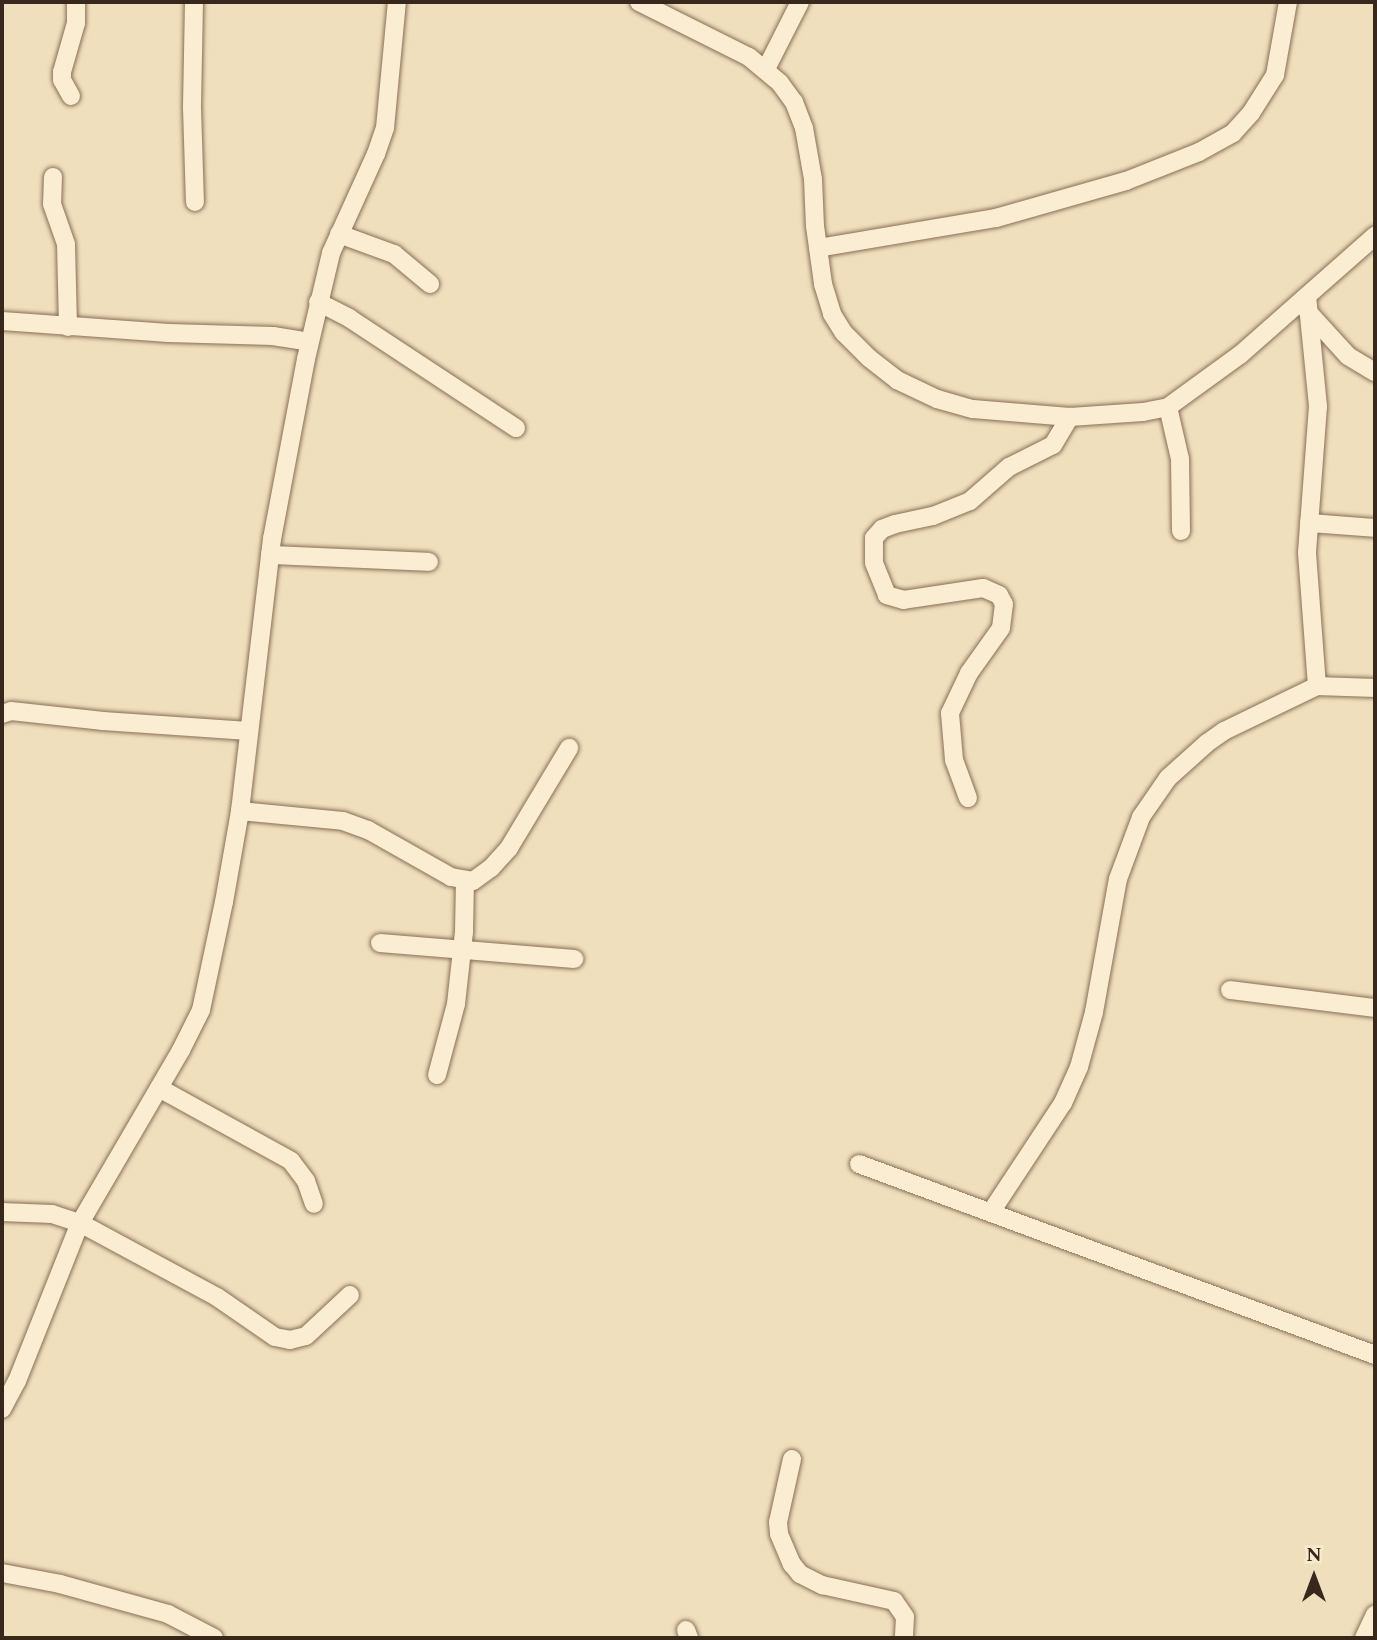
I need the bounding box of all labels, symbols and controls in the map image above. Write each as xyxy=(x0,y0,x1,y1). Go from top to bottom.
text: N xyxy=(1306,1541,1322,1570)
north arrow xyxy=(1279,1542,1349,1612)

